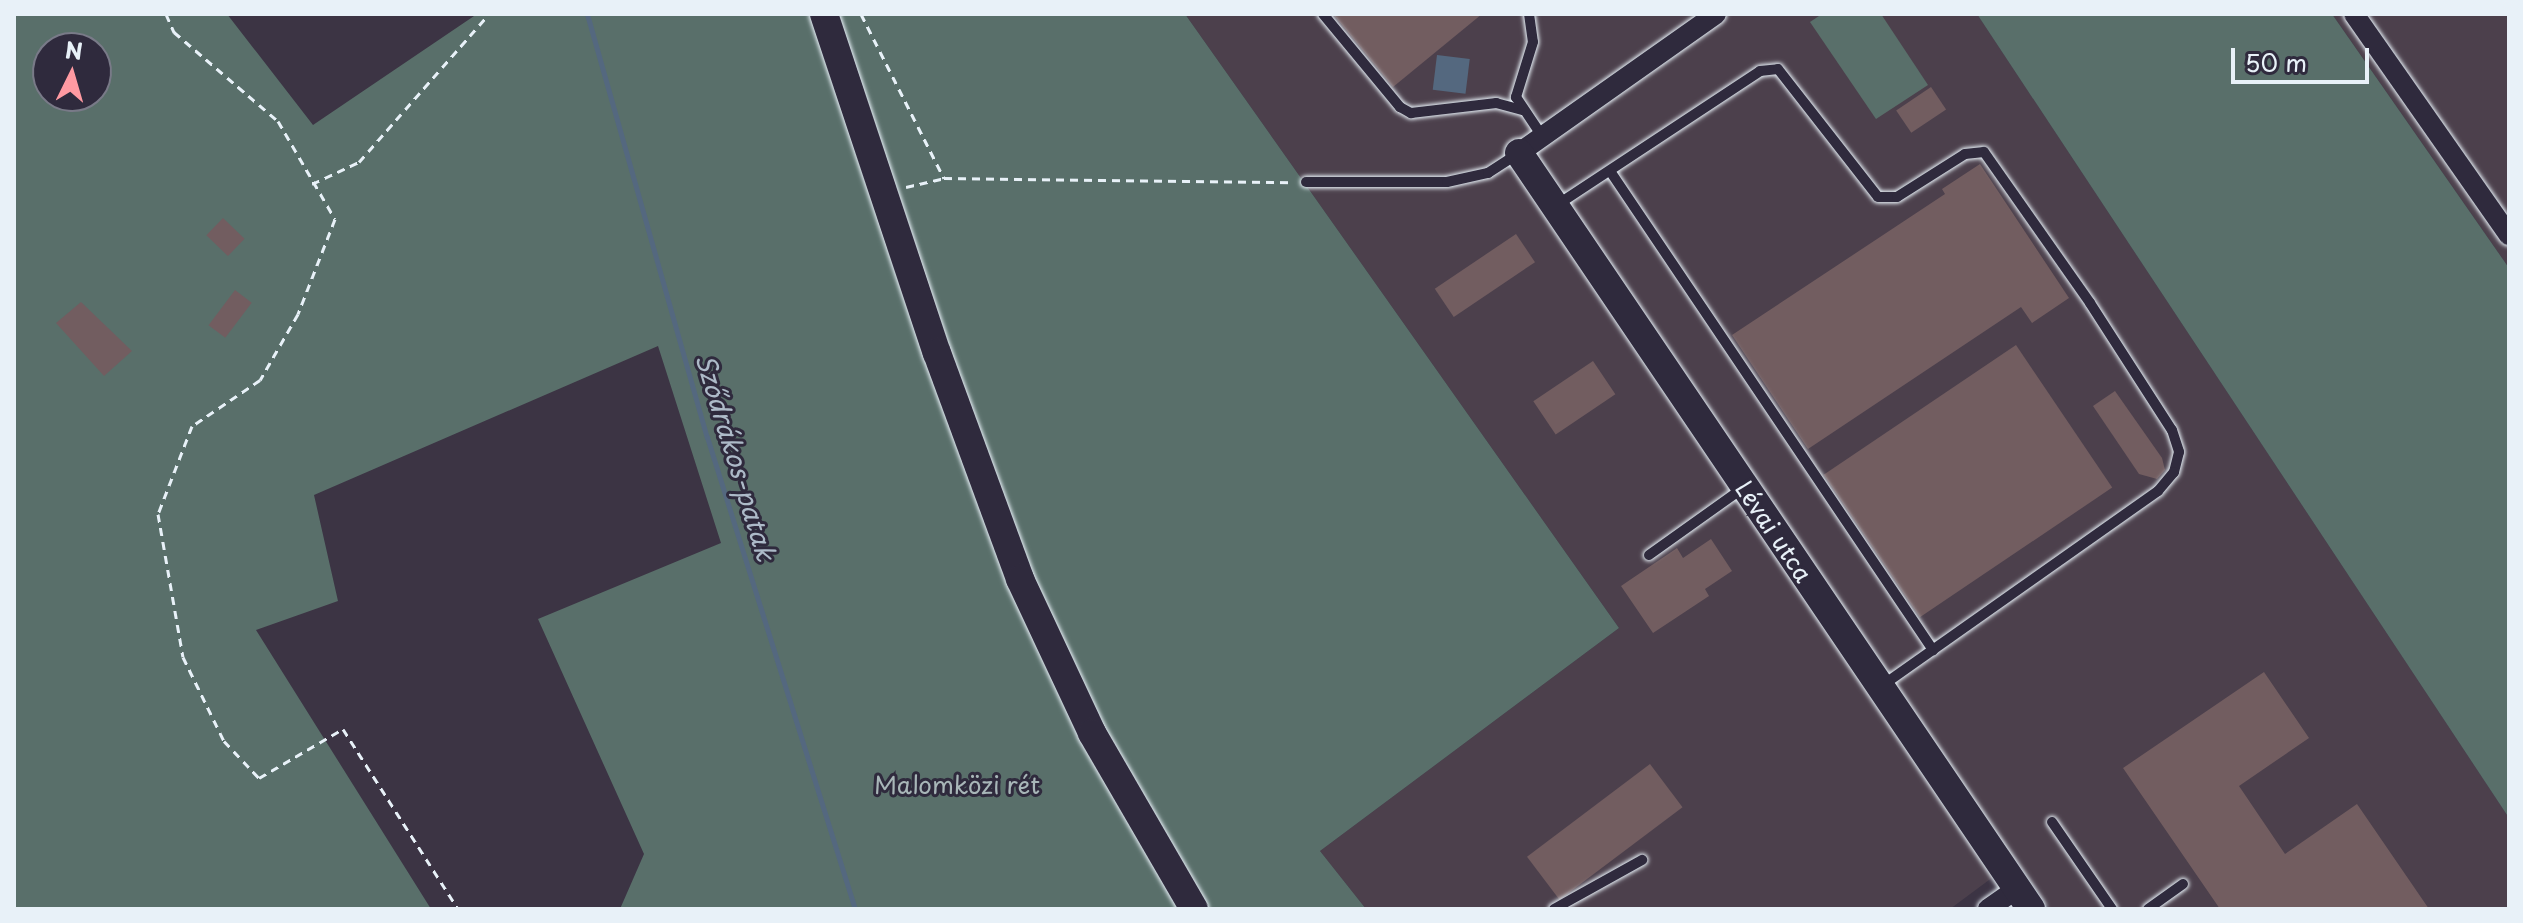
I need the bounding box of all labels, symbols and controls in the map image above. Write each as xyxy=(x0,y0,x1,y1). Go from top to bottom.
north arrow xyxy=(32,32,112,112)
text: N xyxy=(64,32,84,67)
scale bar xyxy=(2235,32,2373,82)
text: 50 m xyxy=(2245,44,2307,80)
water label: Sződrákos-patak xyxy=(690,350,782,564)
street label: Lévai utca xyxy=(1730,475,1818,587)
park label: Malomközi rét xyxy=(874,771,1040,799)

